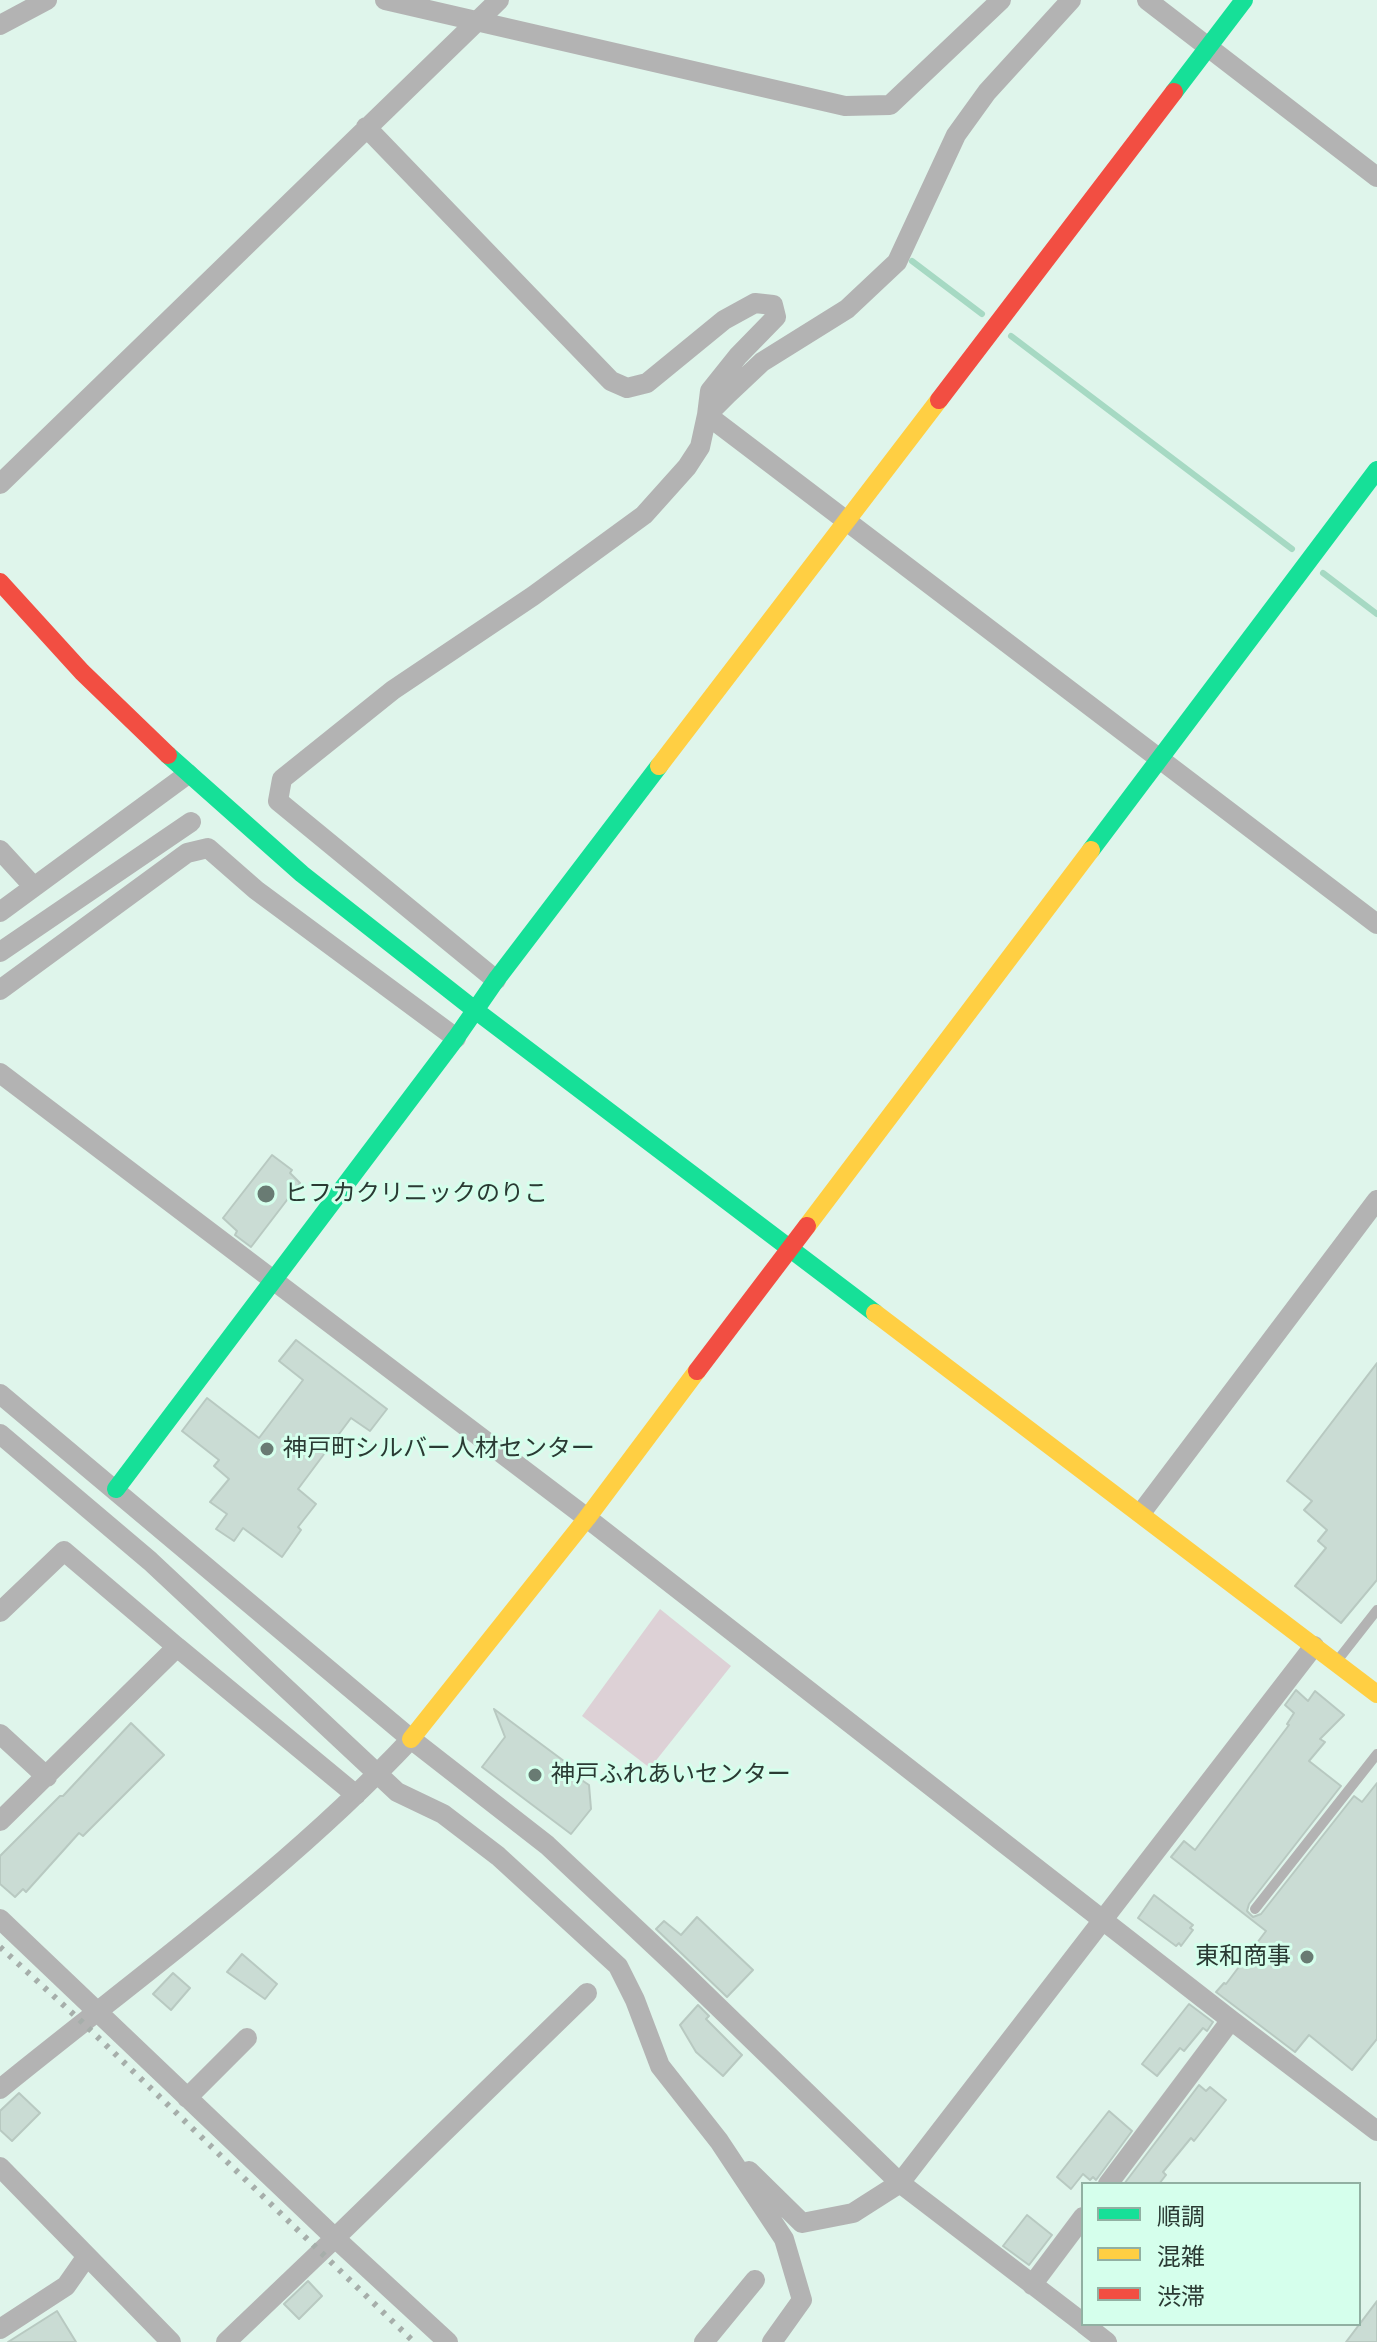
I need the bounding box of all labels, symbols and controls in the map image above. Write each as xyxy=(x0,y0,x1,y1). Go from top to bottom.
place label: ヒフカクリニックのりこ xyxy=(284,1180,548,1208)
marker: ヒフカクリニックのりこ xyxy=(255,1183,277,1205)
place label: 神戸町シルバー人材センター xyxy=(283,1435,595,1463)
marker: 神戸町シルバー人材センター xyxy=(258,1440,276,1458)
place label: 神戸ふれあいセンター xyxy=(551,1761,791,1789)
marker: 神戸ふれあいセンター xyxy=(526,1766,544,1784)
place label: 東和商事 xyxy=(1195,1943,1291,1971)
marker: 東和商事 xyxy=(1298,1948,1316,1966)
legend xyxy=(1081,2182,1361,2326)
text: 順調 xyxy=(1157,2203,1205,2231)
text: 混雑 xyxy=(1157,2243,1205,2271)
text: 渋滞 xyxy=(1157,2283,1205,2311)

